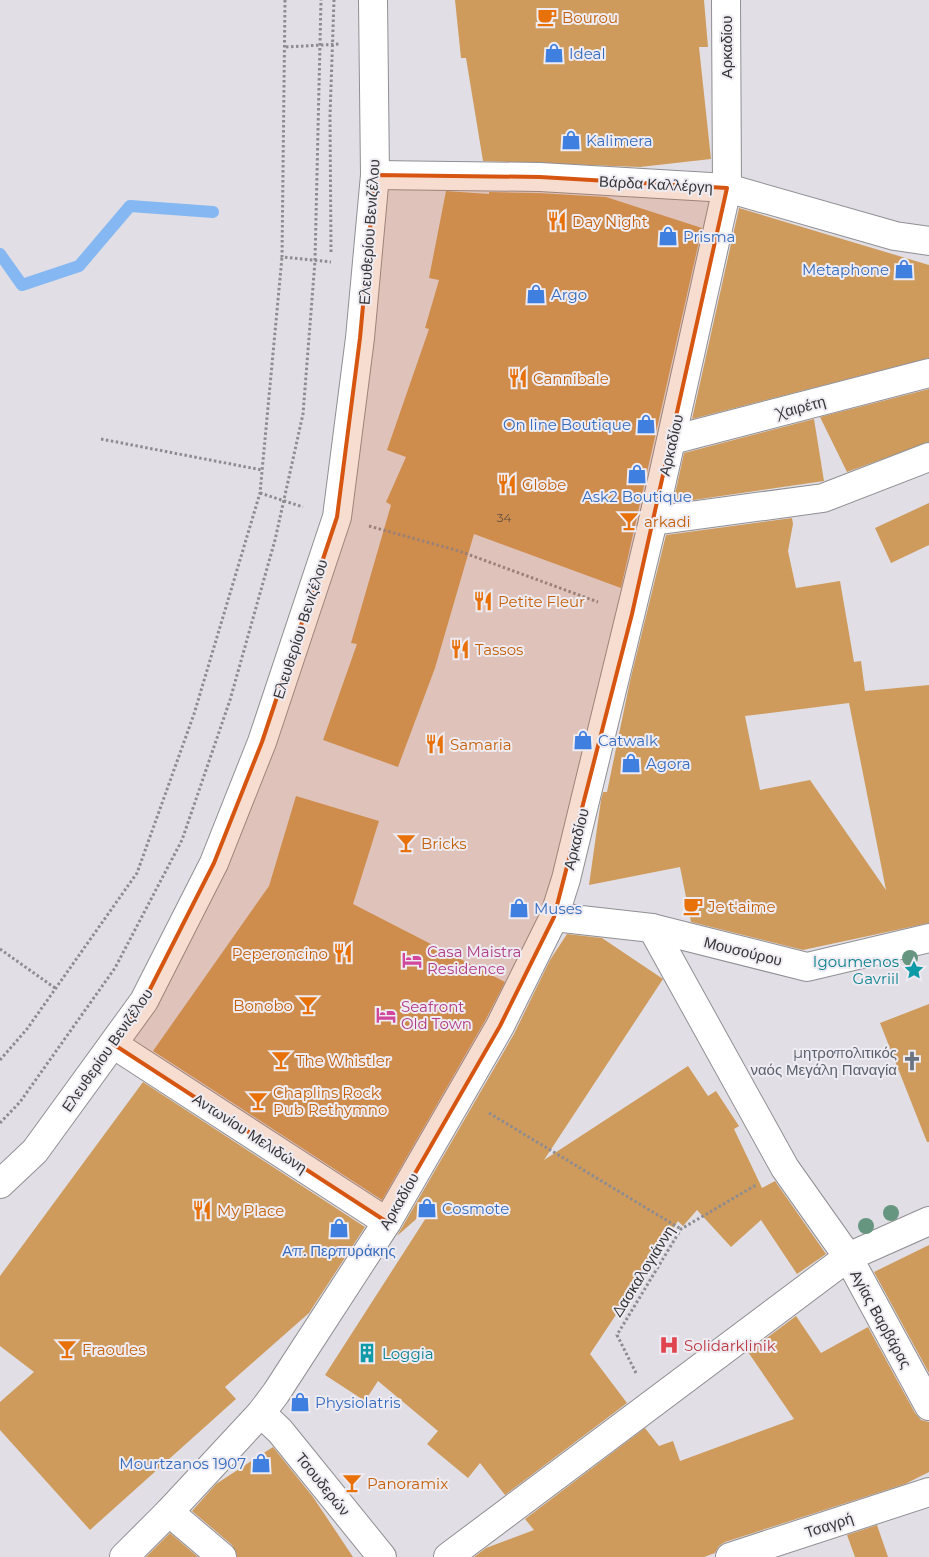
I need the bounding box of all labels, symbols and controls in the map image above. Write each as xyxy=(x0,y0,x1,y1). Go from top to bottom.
cafe icon: Bourou xyxy=(536,6,558,28)
place label: Bourou xyxy=(562,8,618,27)
street label: Αρκαδίου xyxy=(717,16,736,78)
shop icon: Ideal xyxy=(543,42,565,64)
place label: Ideal xyxy=(569,44,605,63)
shop icon: Kalimera xyxy=(560,129,582,151)
place label: Kalimera xyxy=(586,131,653,150)
street label: Ελευθερίου Βενιζέλου xyxy=(354,159,384,305)
street label: Βάρδα Καλλέργη xyxy=(599,172,713,196)
restaurant icon: Day Night xyxy=(546,210,568,232)
place label: Day Night xyxy=(572,212,648,231)
shop icon: Prisma xyxy=(657,225,679,247)
place label: Prisma xyxy=(683,227,735,246)
shop icon: Metaphone xyxy=(893,258,915,280)
place label: Metaphone xyxy=(802,260,889,279)
shop icon: Argo xyxy=(525,283,547,305)
place label: Argo xyxy=(551,285,587,304)
restaurant icon: Cannibale xyxy=(507,367,529,389)
place label: Cannibale xyxy=(533,369,609,388)
street label: Χαιρέτη xyxy=(772,391,828,423)
street label: Αρκαδίου xyxy=(655,412,687,478)
shop icon: On line Boutique xyxy=(635,413,657,435)
place label: On line Boutique xyxy=(503,415,631,434)
shop icon: Ask2 Boutique xyxy=(626,463,648,485)
restaurant icon: Globe xyxy=(496,473,518,495)
place label: Globe xyxy=(522,475,566,494)
place label: Ask2 Boutique xyxy=(582,487,692,506)
house number: 34 xyxy=(497,510,511,525)
bar icon: arkadi xyxy=(618,510,640,532)
place label: arkadi xyxy=(644,512,691,531)
street label: Ελευθερίου Βενιζέλου xyxy=(268,557,332,701)
restaurant icon: Petite Fleur xyxy=(472,590,494,612)
place label: Petite Fleur xyxy=(498,592,585,611)
restaurant icon: Tassos xyxy=(449,638,471,660)
place label: Tassos xyxy=(475,640,523,659)
shop icon: Catwalk xyxy=(572,729,594,751)
place label: Catwalk xyxy=(598,731,658,750)
restaurant icon: Samaria xyxy=(424,733,446,755)
place label: Samaria xyxy=(450,735,512,754)
shop icon: Agora xyxy=(620,752,642,774)
place label: Agora xyxy=(646,754,691,773)
street label: Αρκαδίου xyxy=(559,806,593,872)
bar icon: Bricks xyxy=(395,832,417,854)
place label: Bricks xyxy=(421,834,467,853)
cafe icon: Je t'aime xyxy=(682,895,704,917)
shop icon: Muses xyxy=(508,897,530,919)
place label: Je t'aime xyxy=(707,897,776,916)
place label: Muses xyxy=(534,899,582,918)
street label: Μουσούρου xyxy=(702,932,784,970)
restaurant icon: Peperoncino xyxy=(332,942,354,964)
place label: Casa Maistra Residence xyxy=(427,942,521,978)
place label: Peperoncino xyxy=(232,944,328,963)
hotel icon: Casa Maistra Residence xyxy=(401,949,423,971)
place label: Igoumenos Gavriil xyxy=(813,952,899,988)
place icon: Igoumenos Gavriil xyxy=(903,959,925,981)
street label: Ελευθερίου Βενιζέλου xyxy=(57,985,157,1115)
bar icon: Bonobo xyxy=(297,994,319,1016)
place label: Bonobo xyxy=(233,996,293,1015)
place label: Seafront Old Town xyxy=(401,997,472,1033)
hotel icon: Seafront Old Town xyxy=(375,1004,397,1026)
place label: μητροπολιτικός ναός Μεγάλη Παναγία xyxy=(750,1043,897,1079)
bar icon: The Whistler xyxy=(270,1049,292,1071)
church icon: μητροπολιτικός ναός Μεγάλη Παναγία xyxy=(901,1050,923,1072)
place label: The Whistler xyxy=(296,1051,391,1070)
place label: Chaplins Rock Pub Rethymno xyxy=(273,1083,387,1119)
street label: Αντωνίου Μελιδώνη xyxy=(189,1089,311,1177)
bar icon: Chaplins Rock Pub Rethymno xyxy=(247,1090,269,1112)
street label: Αρκαδίου xyxy=(375,1169,423,1233)
shop icon: Cosmote xyxy=(416,1197,438,1219)
restaurant icon: My Place xyxy=(191,1199,213,1221)
place label: Cosmote xyxy=(442,1199,509,1218)
place label: My Place xyxy=(217,1201,284,1220)
shop icon: Απ. Περπυράκης xyxy=(328,1217,350,1239)
street label: Δασκαλογιάννη xyxy=(607,1222,679,1320)
place label: Απ. Περπυράκης xyxy=(282,1241,396,1260)
street label: Αγίας Βαρβάρας xyxy=(846,1267,916,1371)
hospital icon: Solidarklinik xyxy=(658,1334,680,1356)
place label: Solidarklinik xyxy=(684,1336,776,1355)
bar icon: Fraoules xyxy=(56,1338,78,1360)
place label: Fraoules xyxy=(82,1340,146,1359)
building icon: Loggia xyxy=(356,1342,378,1364)
place label: Loggia xyxy=(382,1344,434,1363)
shop icon: Physiolatris xyxy=(289,1391,311,1413)
place label: Physiolatris xyxy=(315,1393,401,1412)
street label: Τσουδερών xyxy=(292,1448,354,1520)
shop icon: Mourtzanos 1907 xyxy=(250,1452,272,1474)
place label: Mourtzanos 1907 xyxy=(119,1454,246,1473)
bar icon: Panoramix xyxy=(341,1472,363,1494)
place label: Panoramix xyxy=(367,1474,448,1493)
street label: Τσαγρή xyxy=(802,1508,856,1542)

